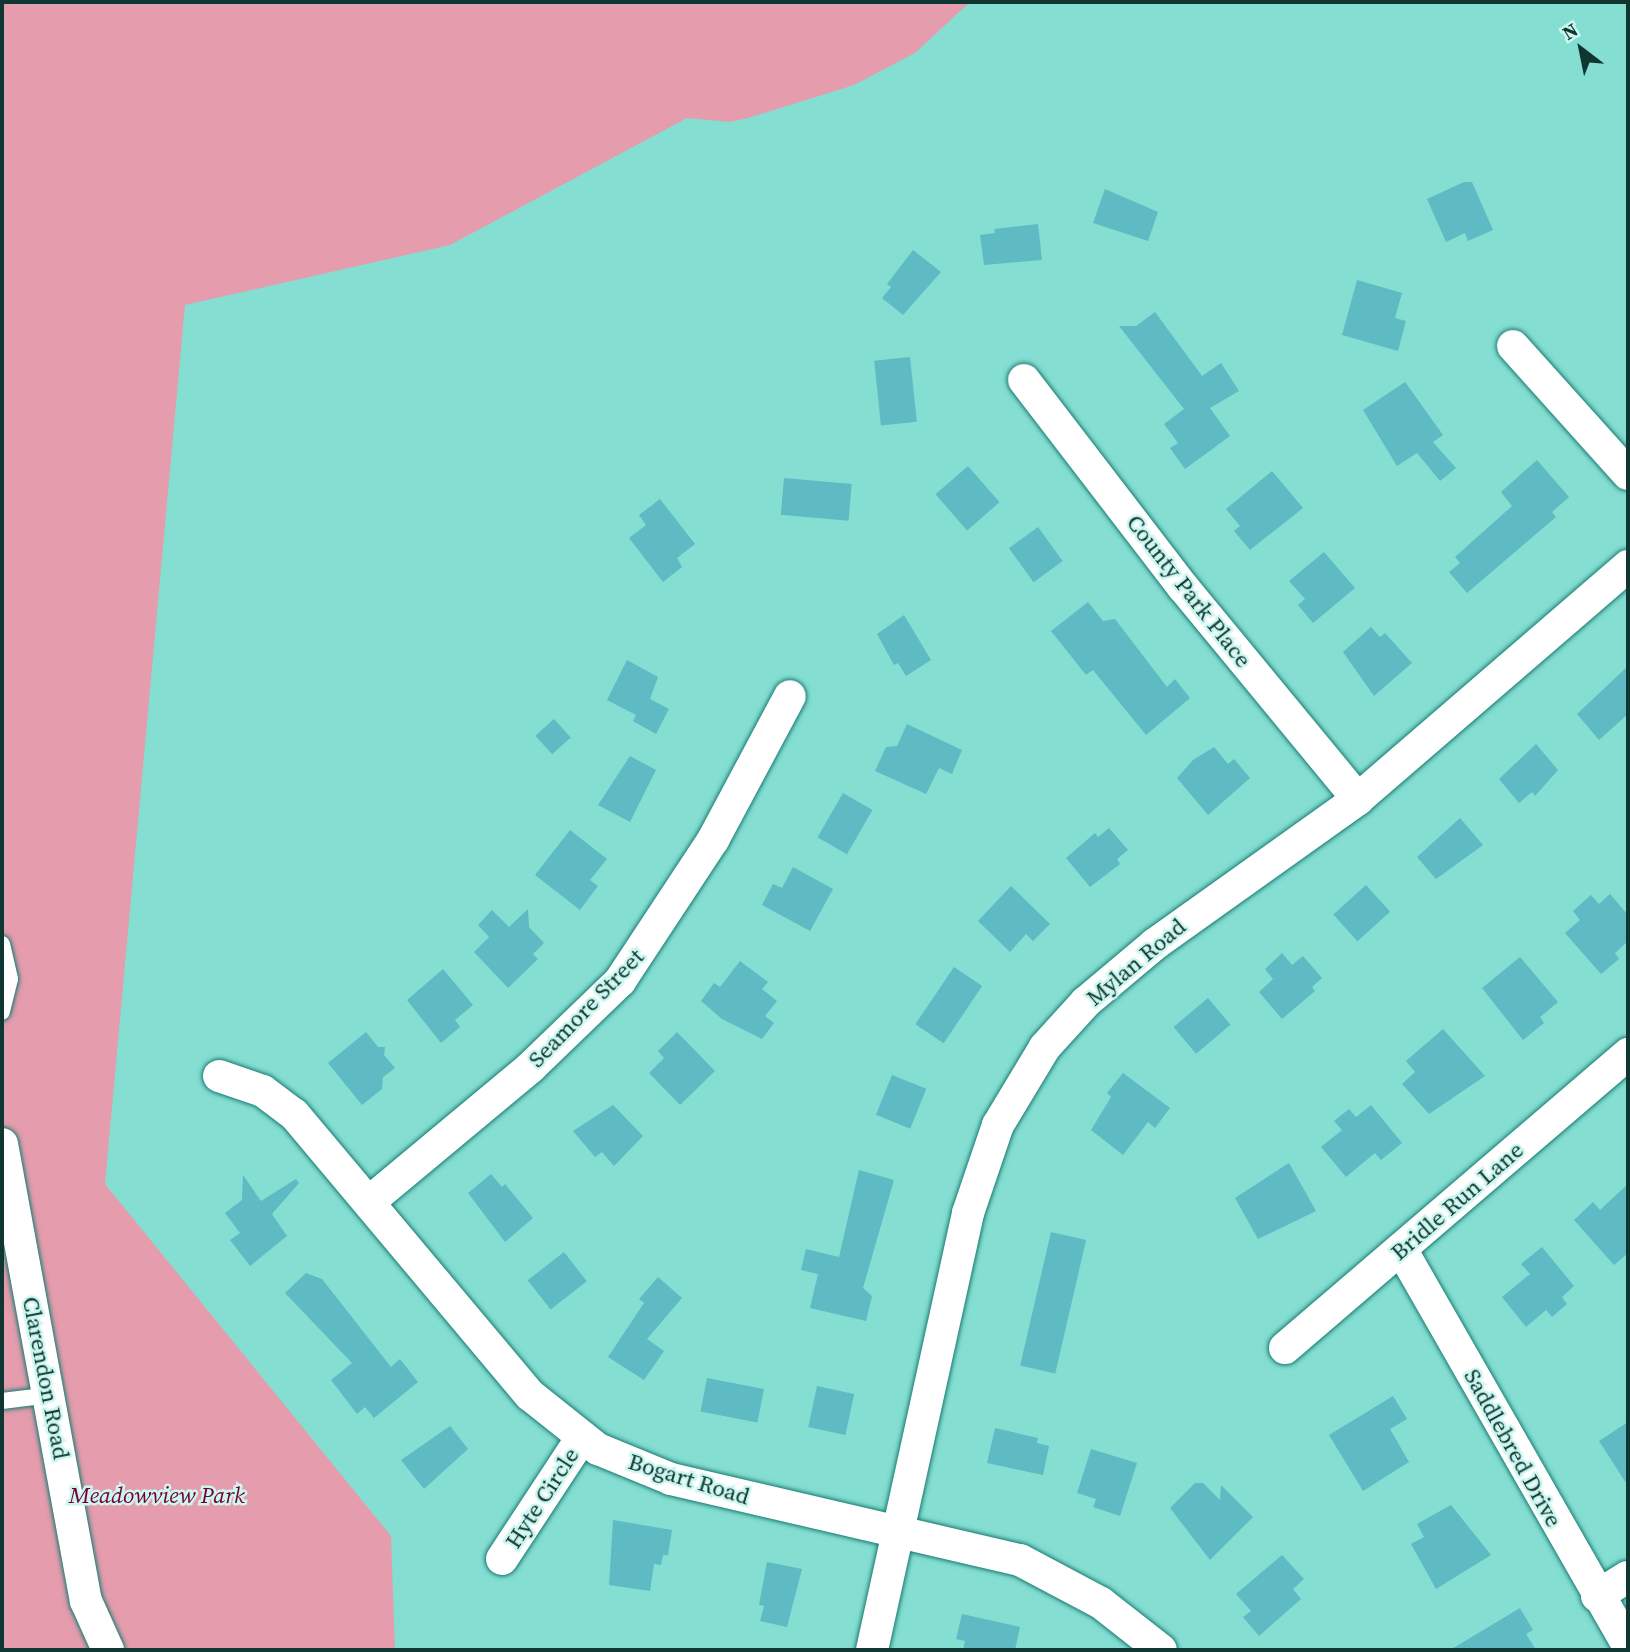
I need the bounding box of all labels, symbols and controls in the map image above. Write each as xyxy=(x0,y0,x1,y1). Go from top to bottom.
north arrow xyxy=(1546,14,1616,84)
text: N xyxy=(1557,16,1583,46)
street label: County Park Place xyxy=(1121,509,1257,673)
street label: Mylan Road xyxy=(1081,913,1191,1011)
street label: Seamore Street xyxy=(522,943,650,1073)
street label: Bridle Run Lane xyxy=(1385,1136,1529,1266)
street label: Clarendon Road xyxy=(17,1294,75,1462)
street label: Saddlebred Drive xyxy=(1458,1364,1568,1532)
street label: Hyte Circle xyxy=(499,1443,585,1553)
street label: Bogart Road xyxy=(625,1447,753,1511)
park label: Meadowview Park xyxy=(69,1481,245,1509)

